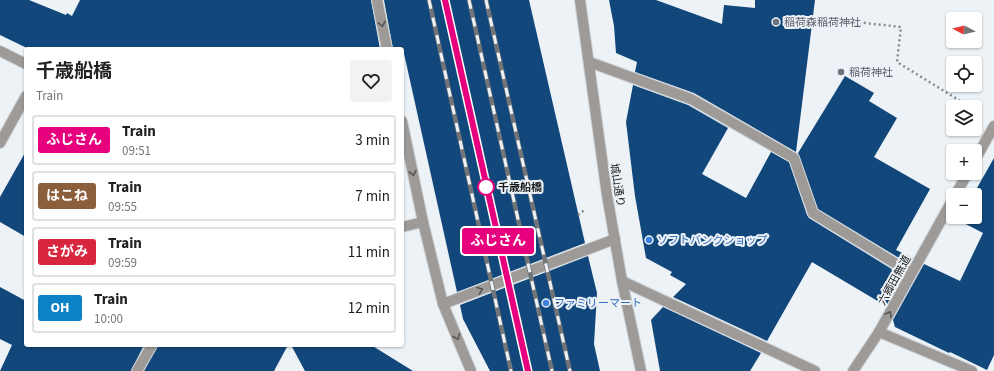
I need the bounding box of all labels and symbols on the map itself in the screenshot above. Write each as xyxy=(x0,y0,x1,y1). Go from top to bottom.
north arrow xyxy=(946,12,982,48)
place label: 稲荷森稲荷神社 xyxy=(784,15,861,30)
marker: 稲荷森稲荷神社 xyxy=(771,17,781,27)
one-way arrow xyxy=(378,21,386,28)
place label: 稲荷神社 xyxy=(849,65,893,80)
marker: 稲荷神社 xyxy=(836,67,846,77)
street label: 城山通り xyxy=(607,162,628,208)
one-way arrow xyxy=(408,169,416,176)
marker: 千歳船橋 xyxy=(477,178,495,196)
place label: 千歳船橋 xyxy=(498,180,542,195)
line badge: ふじさん xyxy=(470,228,526,254)
place label: ソフトバンクショップ xyxy=(657,233,768,248)
marker: ソフトバンクショップ xyxy=(644,235,654,245)
street label: 六郷田無道 xyxy=(875,253,914,308)
one-way arrow xyxy=(476,286,483,295)
place label: ファミリーマート xyxy=(554,296,642,311)
marker: ファミリーマート xyxy=(541,298,551,308)
one-way arrow xyxy=(884,311,891,319)
one-way arrow xyxy=(452,333,460,341)

